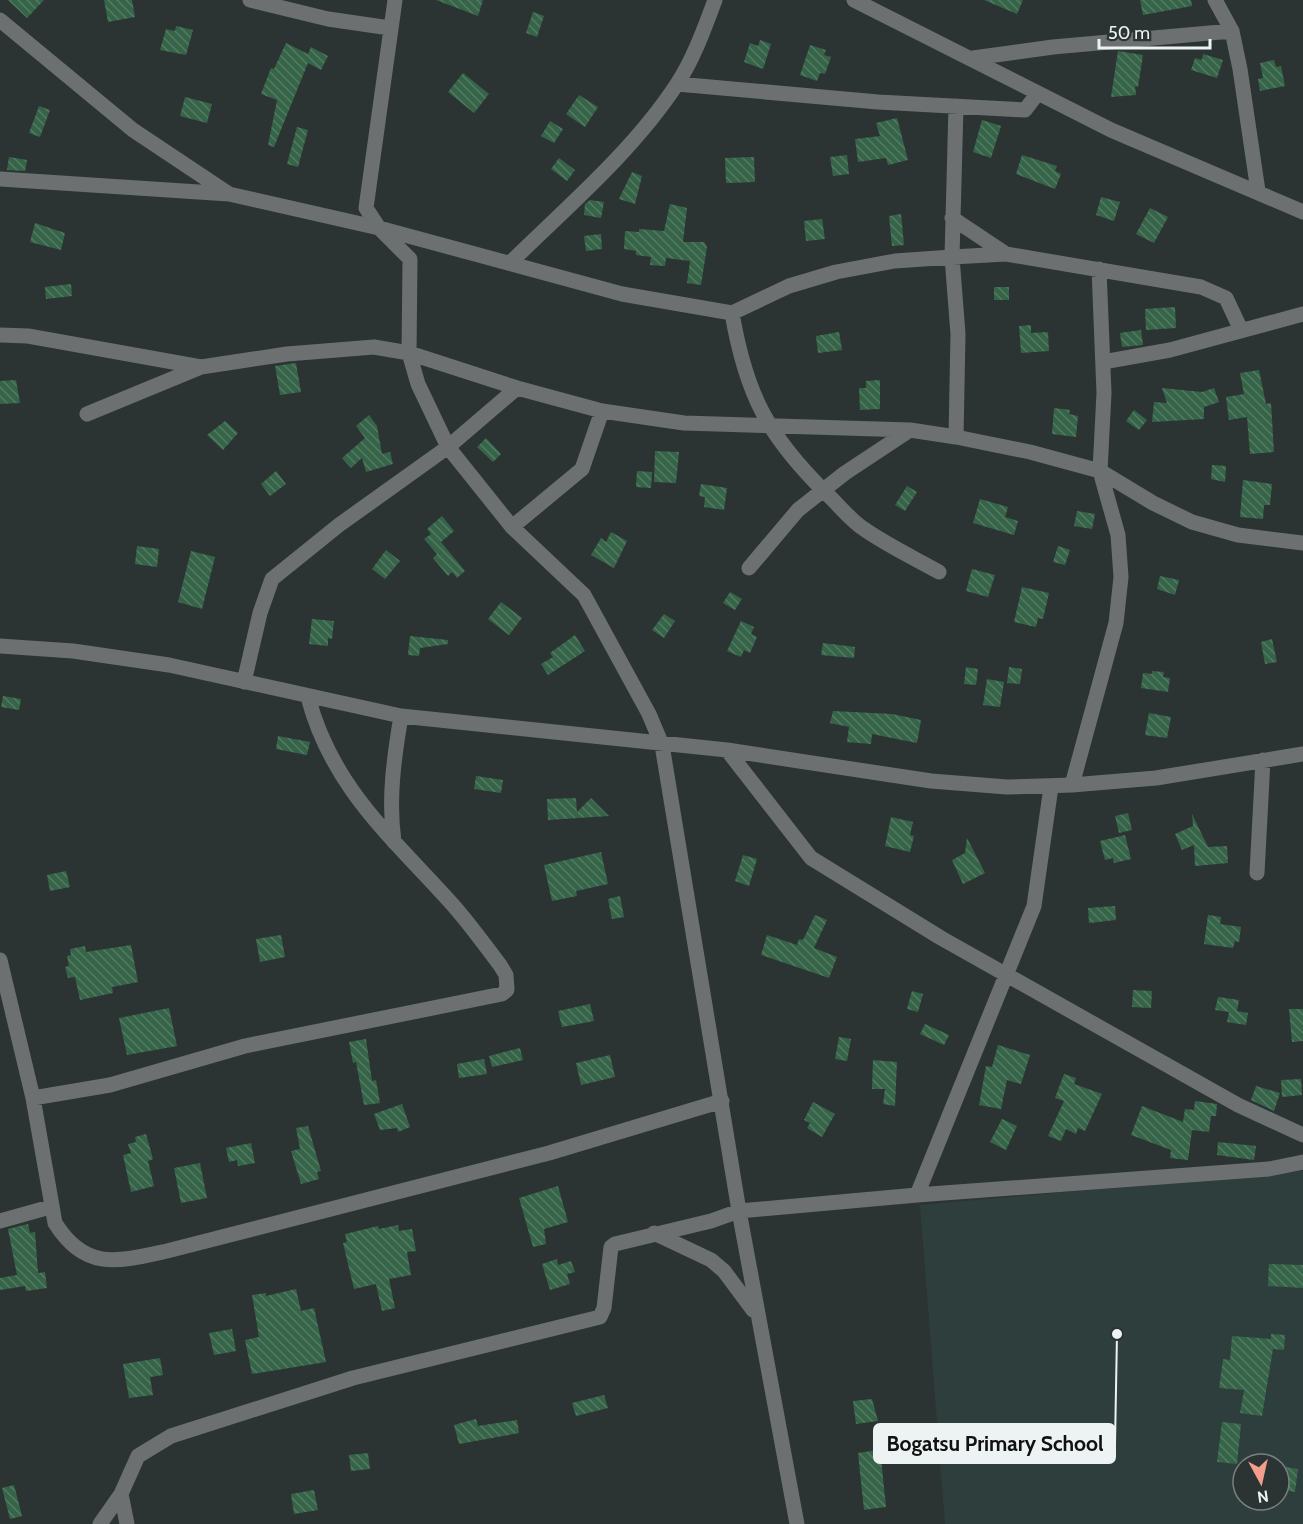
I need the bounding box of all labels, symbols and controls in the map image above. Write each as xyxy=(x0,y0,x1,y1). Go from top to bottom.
scale bar xyxy=(1099,12,1210,50)
text: 50 m xyxy=(1108,22,1150,44)
callout: Bogatsu Primary School xyxy=(874,1424,1115,1463)
text: Bogatsu Primary School xyxy=(886,1431,1104,1456)
north arrow xyxy=(1231,1452,1291,1512)
text: N xyxy=(1256,1486,1270,1507)

